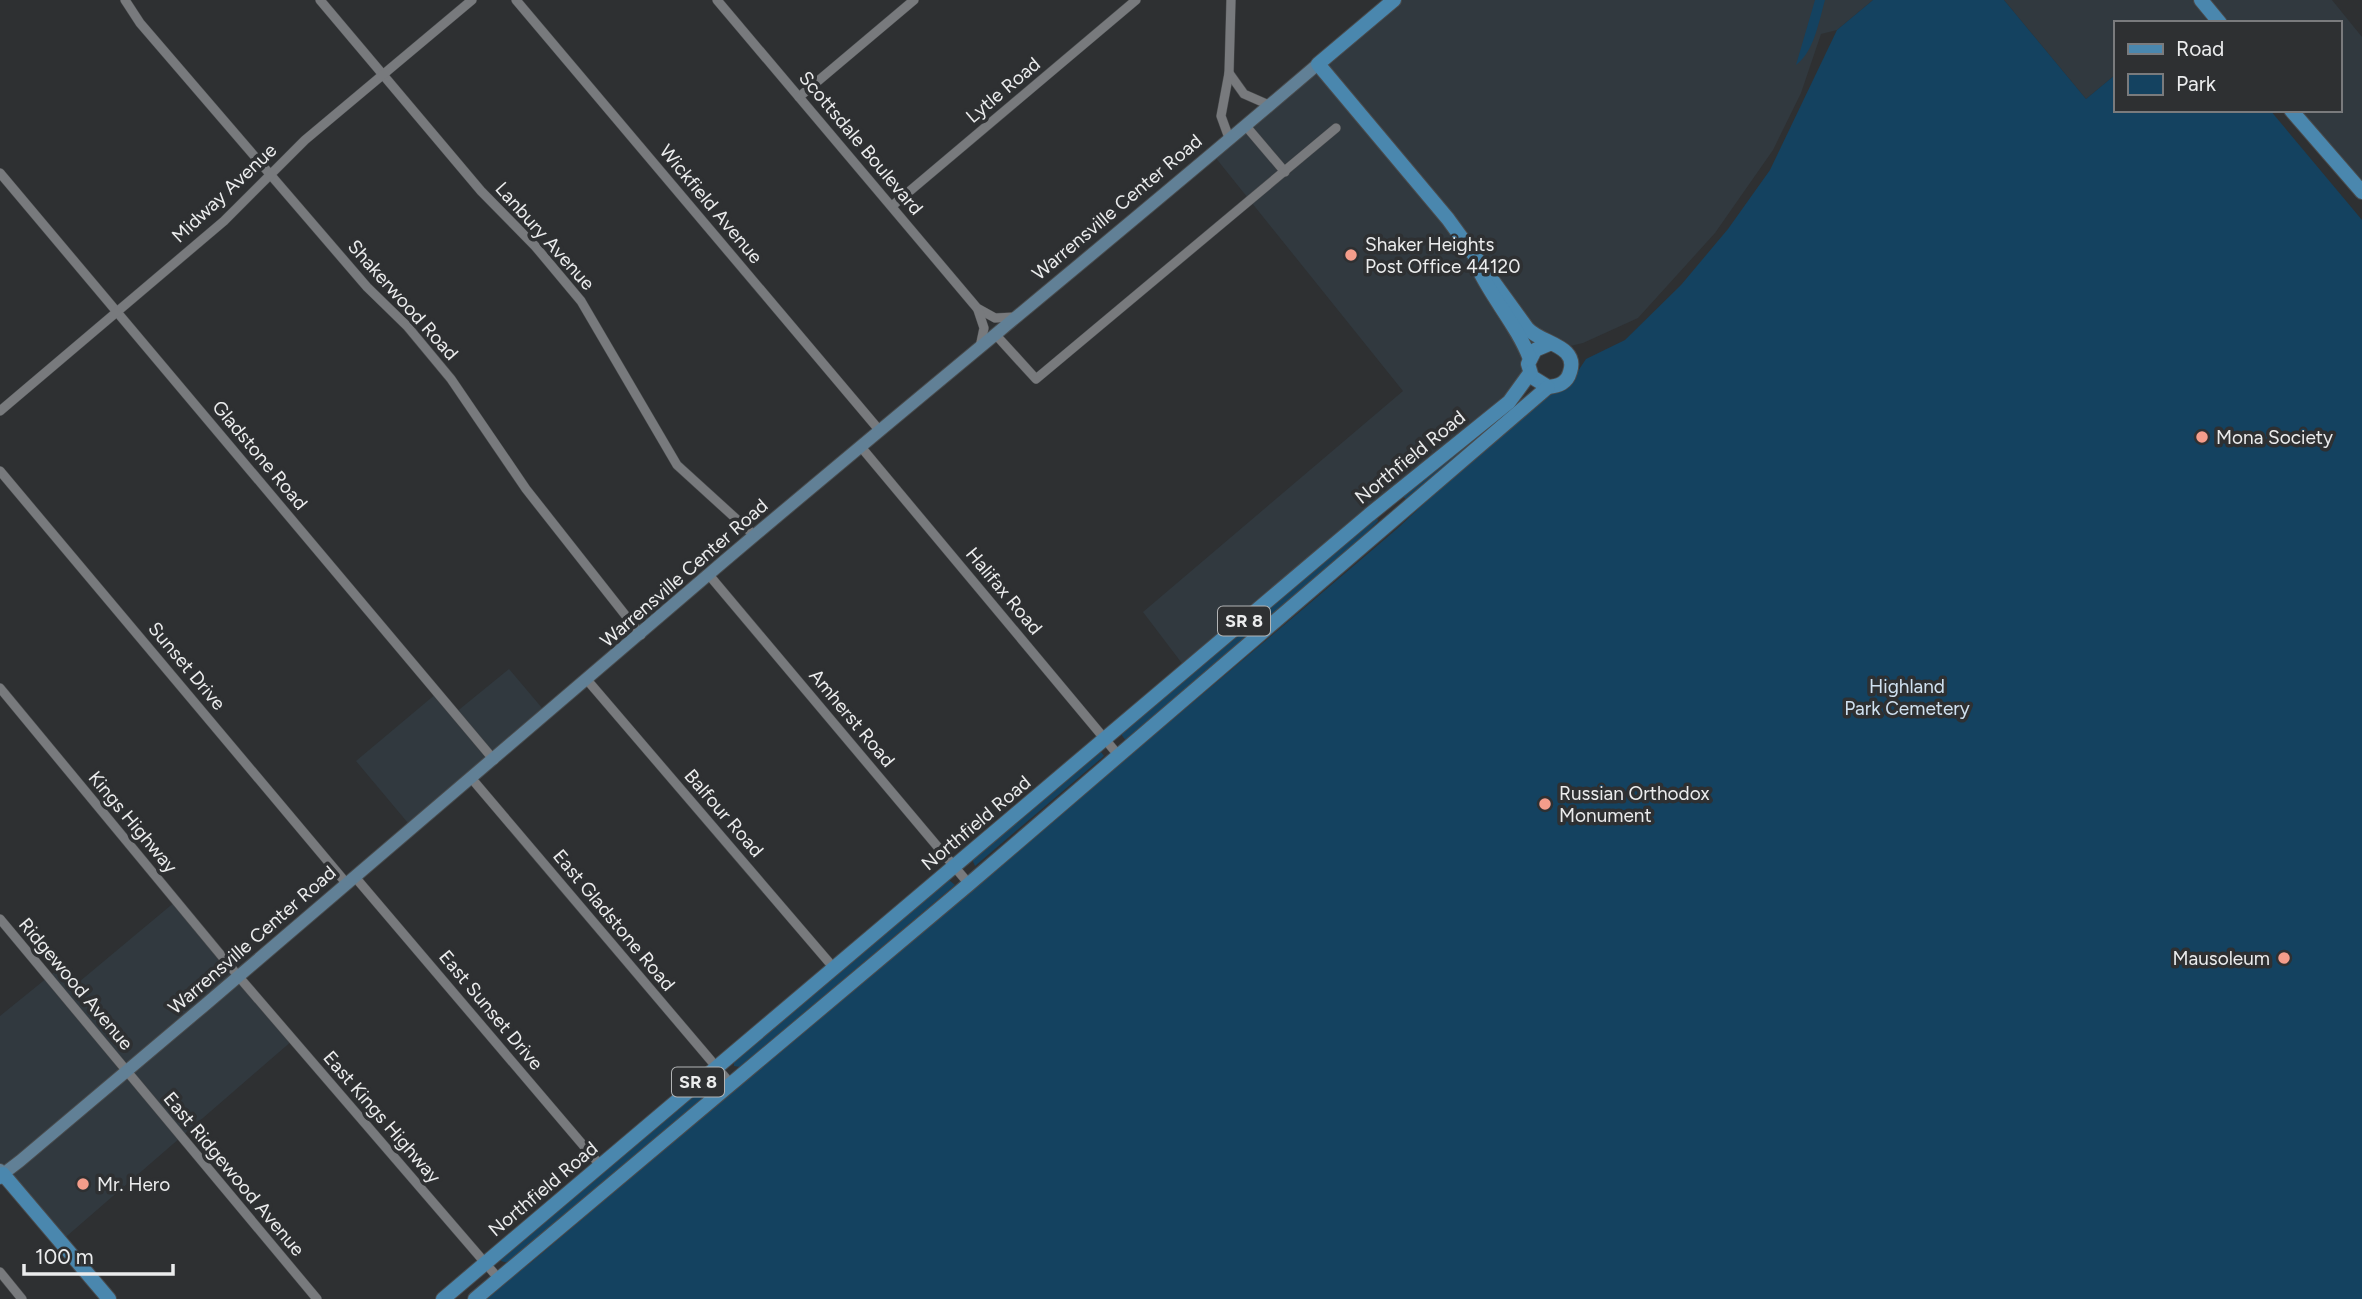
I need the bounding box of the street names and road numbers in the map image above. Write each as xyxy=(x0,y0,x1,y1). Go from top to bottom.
street label: Lytle Road xyxy=(961,52,1045,128)
street label: Scottsdale Boulevard xyxy=(794,66,928,220)
street label: Warrensville Center Road xyxy=(1027,129,1207,285)
street label: Midway Avenue xyxy=(167,139,281,247)
street label: Wickfield Avenue xyxy=(655,140,767,268)
street label: Lanbury Avenue xyxy=(491,177,599,295)
street label: Shakerwood Road xyxy=(343,235,463,365)
street label: Gladstone Road xyxy=(208,396,312,514)
street label: Northfield Road xyxy=(1350,405,1470,509)
street label: Warrensville Center Road xyxy=(595,494,773,652)
street label: Halifax Road xyxy=(961,543,1047,639)
road number: SR 8 xyxy=(1218,606,1270,636)
street label: Sunset Drive xyxy=(144,617,230,715)
street label: Amherst Road xyxy=(804,664,900,772)
street label: Balfour Road xyxy=(680,764,768,862)
street label: Kings Highway xyxy=(84,766,182,878)
street label: Northfield Road xyxy=(917,771,1035,875)
street label: East Gladstone Road xyxy=(548,845,680,995)
street label: Warrensville Center Road xyxy=(163,861,341,1019)
street label: Ridgewood Avenue xyxy=(14,913,138,1055)
street label: East Sunset Drive xyxy=(434,945,548,1075)
street label: East Kings Highway xyxy=(318,1046,446,1188)
road number: SR 8 xyxy=(672,1068,724,1097)
street label: East Ridgewood Avenue xyxy=(159,1087,309,1261)
street label: Northfield Road xyxy=(484,1137,602,1241)

